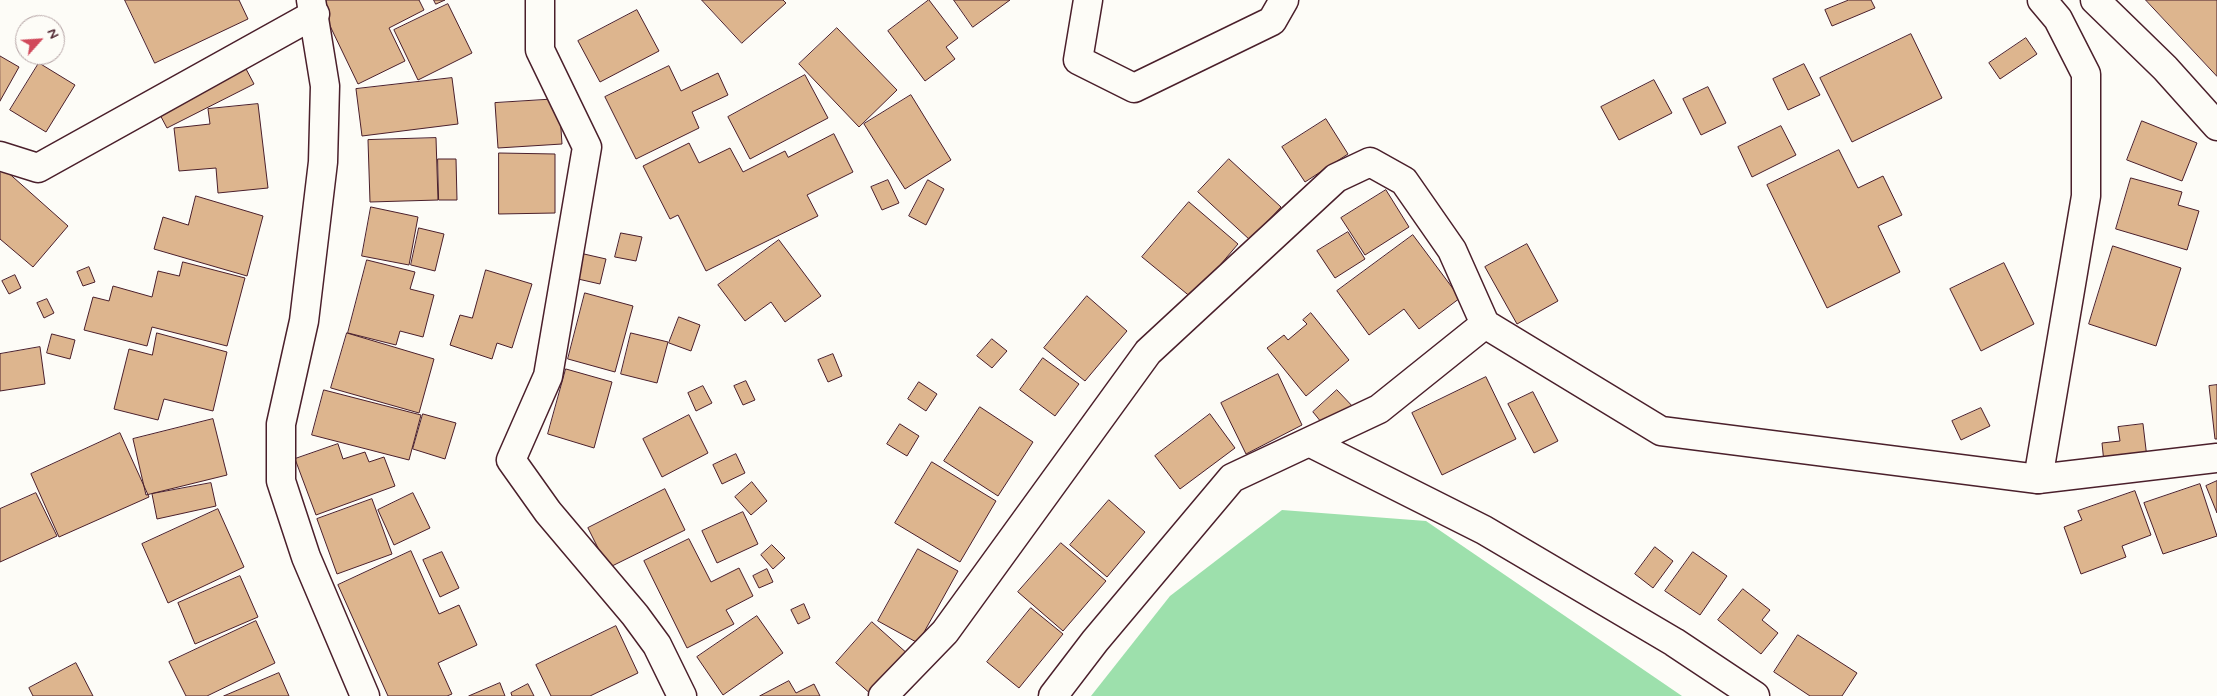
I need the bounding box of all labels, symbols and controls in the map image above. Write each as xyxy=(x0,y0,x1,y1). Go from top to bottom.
north arrow xyxy=(15,15,65,65)
text: N xyxy=(42,26,63,42)

